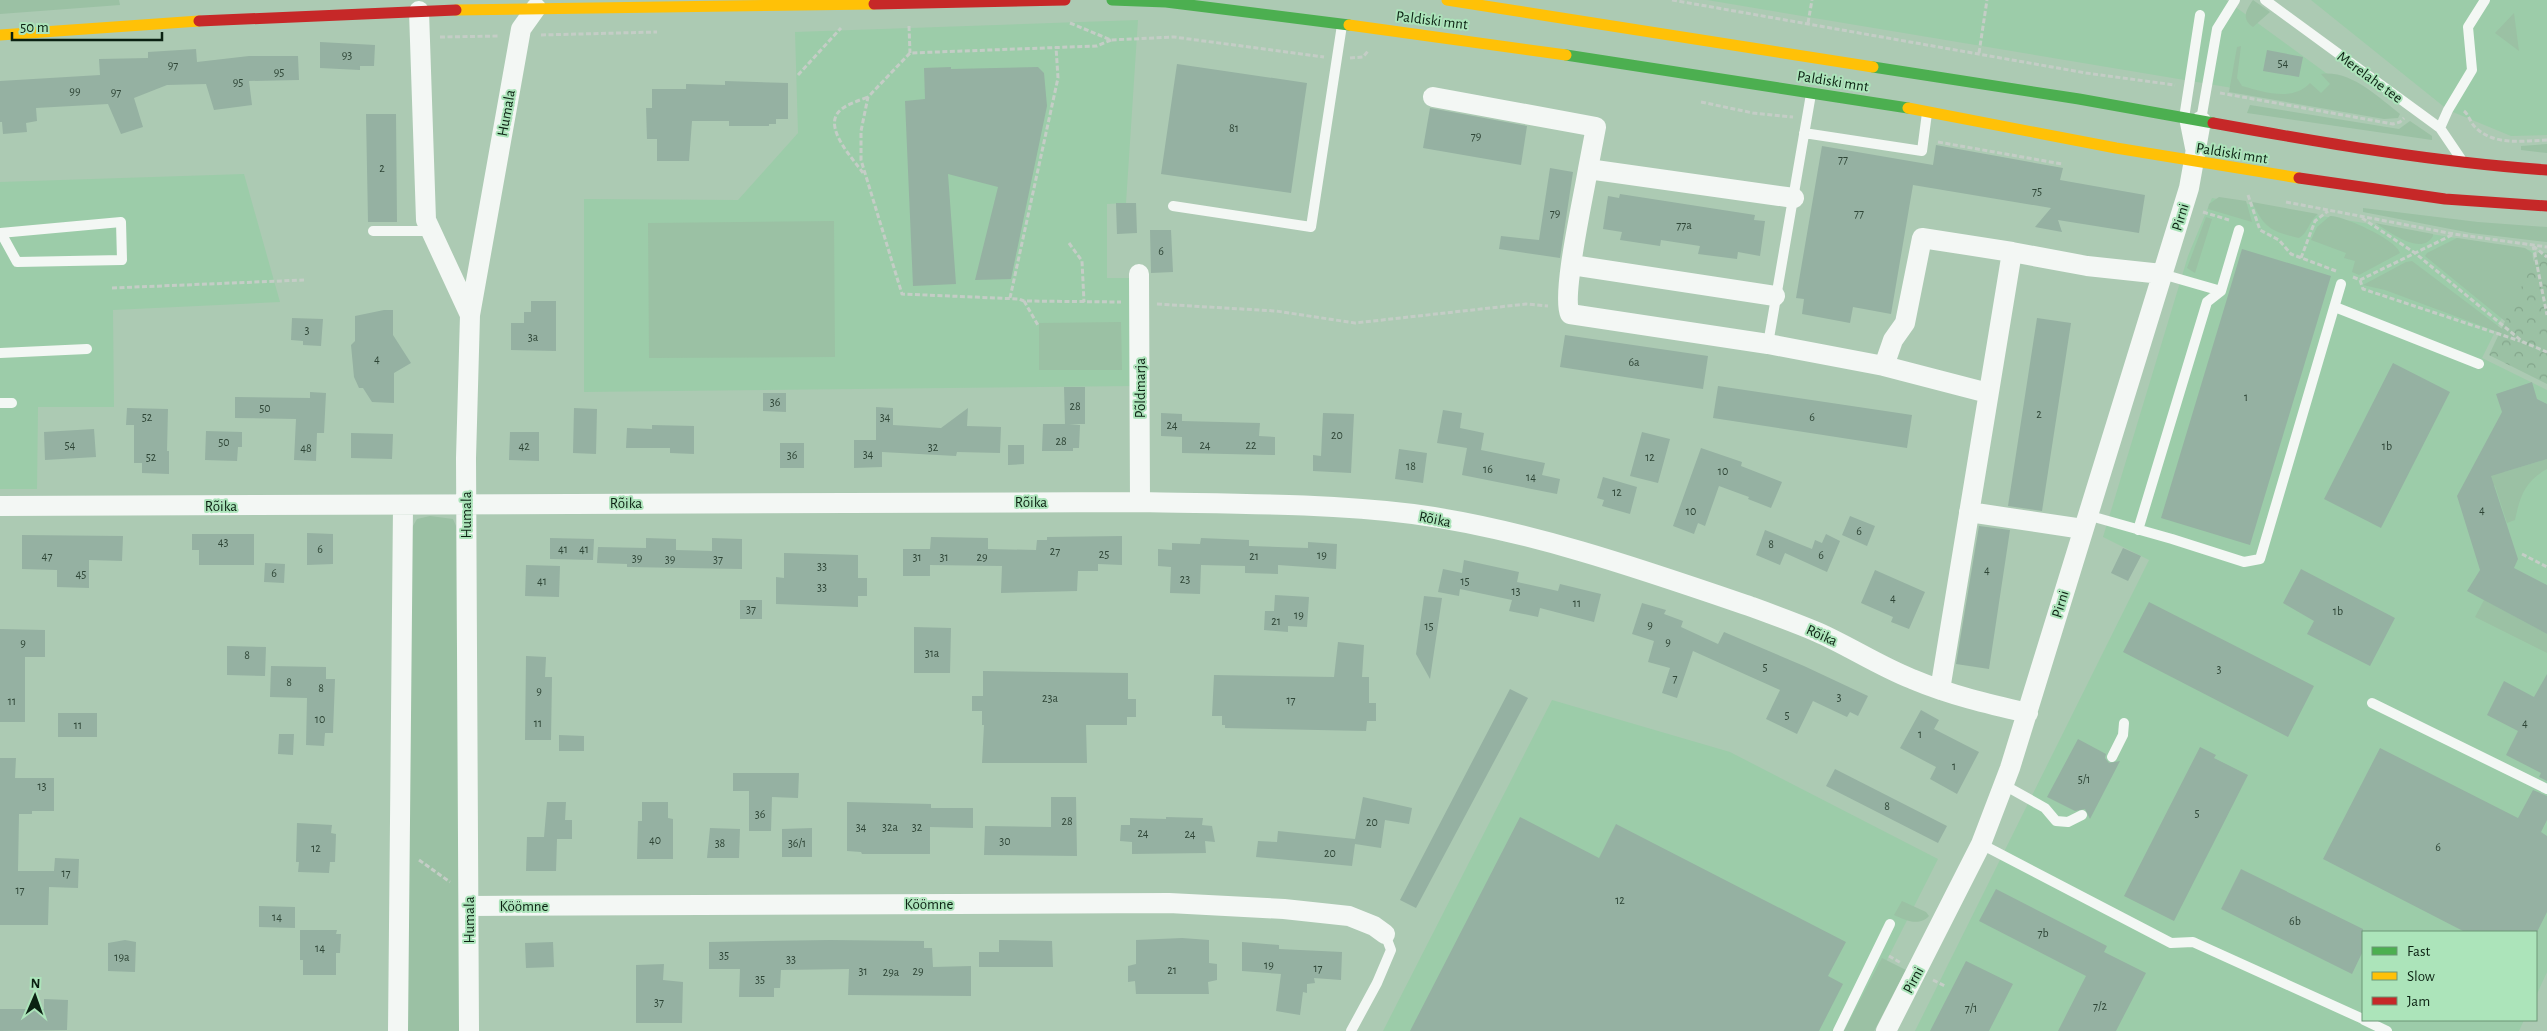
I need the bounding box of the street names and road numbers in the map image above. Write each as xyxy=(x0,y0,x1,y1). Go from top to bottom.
street label: Paldiski mnt xyxy=(1395,9,1469,32)
street label: Merelahe tee xyxy=(2334,49,2405,106)
street label: Paldiski mnt xyxy=(1796,68,1870,95)
street label: Humala xyxy=(495,88,518,138)
street label: Paldiski mnt xyxy=(2195,140,2269,167)
street label: Pirni xyxy=(2169,202,2192,233)
street label: Põldmarja xyxy=(1133,358,1148,418)
street label: Humala xyxy=(459,491,474,539)
street label: Rõika xyxy=(1015,495,1047,510)
street label: Rõika xyxy=(610,496,642,511)
street label: Rõika xyxy=(205,499,237,514)
street label: Rõika xyxy=(1418,509,1452,530)
street label: Pirni xyxy=(2049,589,2072,620)
street label: Rõika xyxy=(1804,622,1840,649)
street label: Humala xyxy=(462,896,477,944)
street label: Köömne xyxy=(905,897,954,912)
street label: Köömne xyxy=(500,899,549,914)
street label: Pirni xyxy=(1900,965,1927,996)

